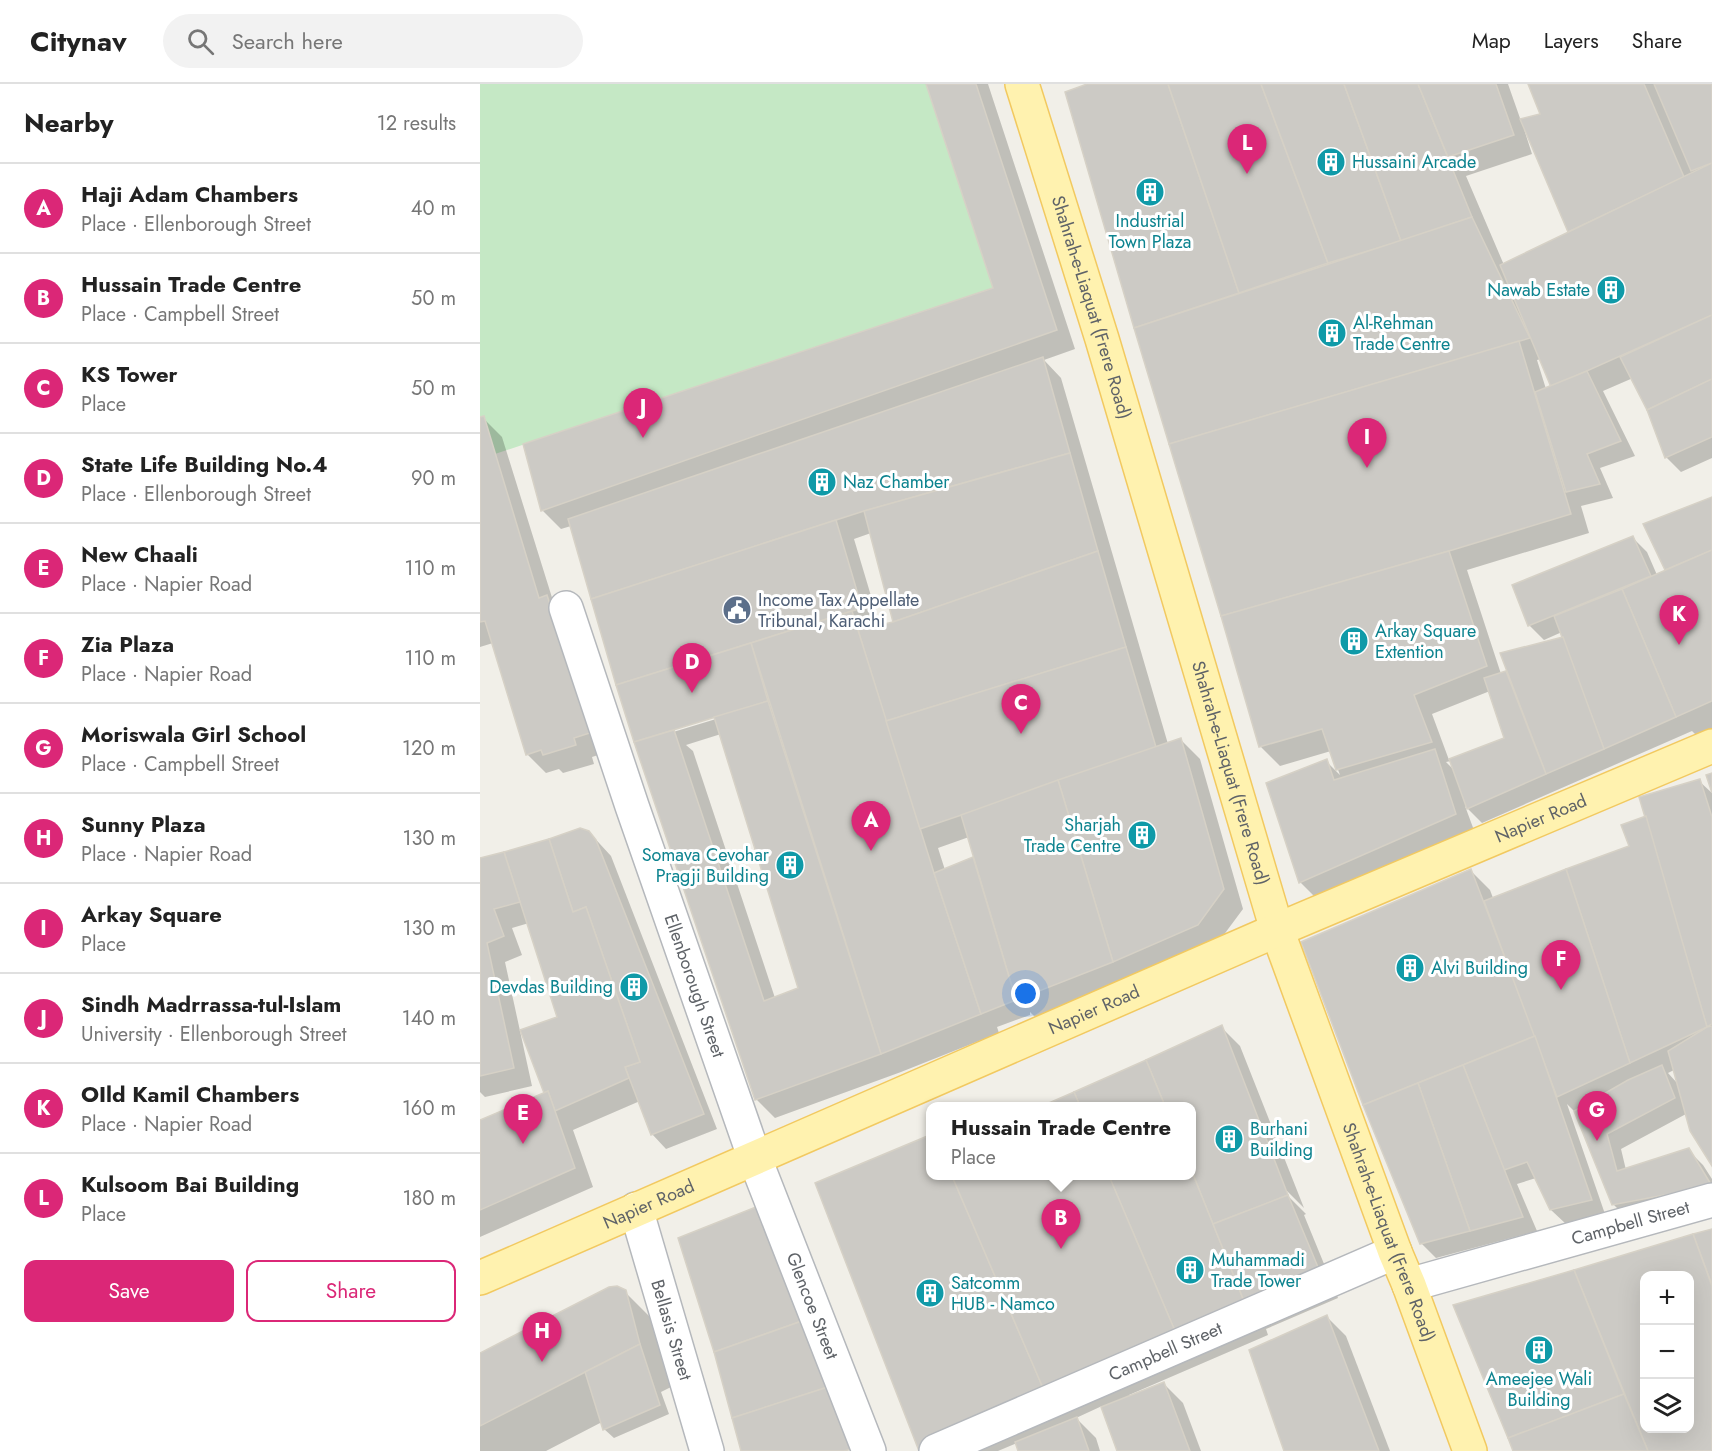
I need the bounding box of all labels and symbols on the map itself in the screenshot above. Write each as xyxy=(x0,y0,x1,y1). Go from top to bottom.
pin: L xyxy=(1228,124,1266,174)
building icon: Hussaini Arcade xyxy=(1315,146,1347,178)
place label: Hussaini Arcade xyxy=(1352,149,1476,175)
building icon: Industrial Town Plaza xyxy=(1134,176,1166,208)
street label: Shahrah-e-Liaquat (Frere Road) xyxy=(1045,192,1138,422)
place label: Industrial Town Plaza xyxy=(1109,208,1191,255)
building icon: Nawab Estate xyxy=(1595,274,1627,306)
place label: Nawab Estate xyxy=(1487,277,1590,303)
place label: Al-Rehman Trade Centre xyxy=(1353,310,1450,357)
building icon: Al-Rehman Trade Centre xyxy=(1316,317,1348,349)
pin: J xyxy=(624,388,662,438)
pin: I xyxy=(1348,418,1386,468)
building icon: Naz Chamber xyxy=(806,466,838,498)
place label: Naz Chamber xyxy=(843,469,950,495)
place label: Income Tax Appellate Tribunal, Karachi xyxy=(758,587,919,634)
public building icon: Income Tax Appellate Tribunal, Karachi xyxy=(721,594,753,626)
pin: K xyxy=(1660,596,1698,645)
place label: Arkay Square Extention xyxy=(1375,618,1476,665)
building icon: Arkay Square Extention xyxy=(1338,625,1370,657)
pin: D xyxy=(672,644,712,693)
street label: Shahrah-e-Liaquat (Frere Road) xyxy=(1185,658,1276,888)
pin: C xyxy=(1002,684,1040,734)
street label: Napier Road xyxy=(1491,788,1591,849)
pin: A xyxy=(852,802,890,851)
place label: Sharjah Trade Centre xyxy=(1024,812,1121,859)
building icon: Sharjah Trade Centre xyxy=(1126,819,1158,851)
place label: Somava Cevohar Pragji Building xyxy=(642,842,770,889)
building icon: Somava Cevohar Pragji Building xyxy=(774,849,806,881)
street label: Ellenborough Street xyxy=(658,910,732,1062)
pin: F xyxy=(1542,940,1580,990)
building icon: Alvi Building xyxy=(1394,952,1426,984)
place label: Alvi Building xyxy=(1431,955,1528,981)
building icon: Devdas Building xyxy=(618,971,650,1003)
place label: Devdas Building xyxy=(489,974,613,1000)
your location xyxy=(1011,979,1040,1008)
street label: Napier Road xyxy=(1044,979,1144,1041)
pin: G xyxy=(1578,1092,1616,1141)
pin: E xyxy=(504,1094,543,1144)
place label: Burhani Building xyxy=(1250,1116,1313,1163)
street label: Shahrah-e-Liaquat (Frere Road) xyxy=(1336,1119,1442,1346)
building icon: Burhani Building xyxy=(1213,1123,1245,1155)
street label: Napier Road xyxy=(599,1173,698,1236)
street label: Campbell Street xyxy=(1568,1194,1693,1252)
pin: B xyxy=(1042,1200,1080,1249)
place label: Muhammadi Trade Tower xyxy=(1211,1247,1305,1294)
street label: Glencoe Street xyxy=(780,1248,845,1364)
building icon: Muhammadi Trade Tower xyxy=(1174,1254,1206,1286)
place label: Satcomm HUB - Namco xyxy=(951,1270,1055,1317)
street label: Bellasis Street xyxy=(644,1276,699,1384)
building icon: Satcomm HUB - Namco xyxy=(914,1277,946,1309)
pin: H xyxy=(522,1312,562,1362)
street label: Campbell Street xyxy=(1104,1315,1227,1388)
building icon: Ameejee Wali Building xyxy=(1523,1334,1555,1366)
place label: Ameejee Wali Building xyxy=(1486,1366,1592,1413)

